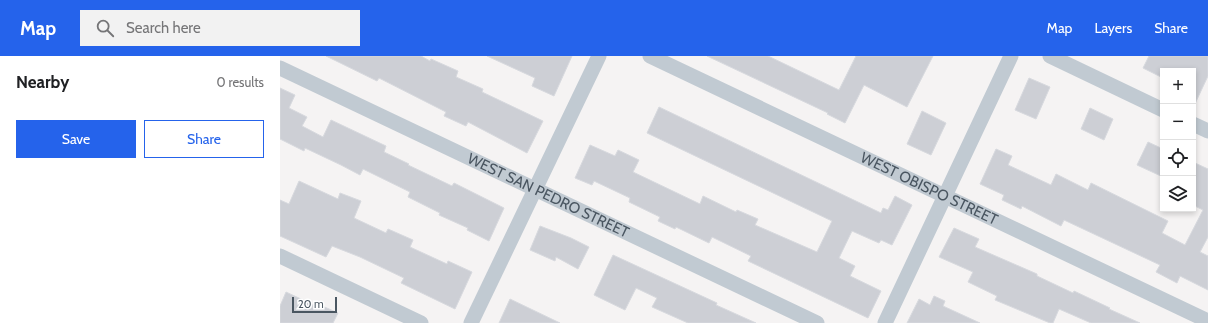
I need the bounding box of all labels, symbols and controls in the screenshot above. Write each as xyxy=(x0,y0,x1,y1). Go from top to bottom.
search box xyxy=(80,10,360,46)
text: Map xyxy=(20,17,56,40)
icon: search xyxy=(94,17,116,39)
text: Search here xyxy=(126,19,201,37)
text: Map xyxy=(1047,19,1072,37)
text: Layers xyxy=(1094,19,1132,37)
text: Share xyxy=(1154,19,1188,37)
map controls xyxy=(1160,68,1196,212)
button: + xyxy=(1160,68,1196,104)
text: Nearby xyxy=(16,72,69,92)
text: 0 results xyxy=(216,74,264,90)
button: − xyxy=(1160,104,1196,140)
button: Save xyxy=(16,120,136,158)
button: Share xyxy=(144,120,264,158)
button: locate xyxy=(1160,140,1196,176)
street label: WEST OBISPO STREET xyxy=(858,148,1001,229)
street label: WEST SAN PEDRO STREET xyxy=(465,149,632,241)
button: layers xyxy=(1160,176,1196,212)
scale bar xyxy=(292,295,337,314)
text: 20 m xyxy=(298,297,324,311)

